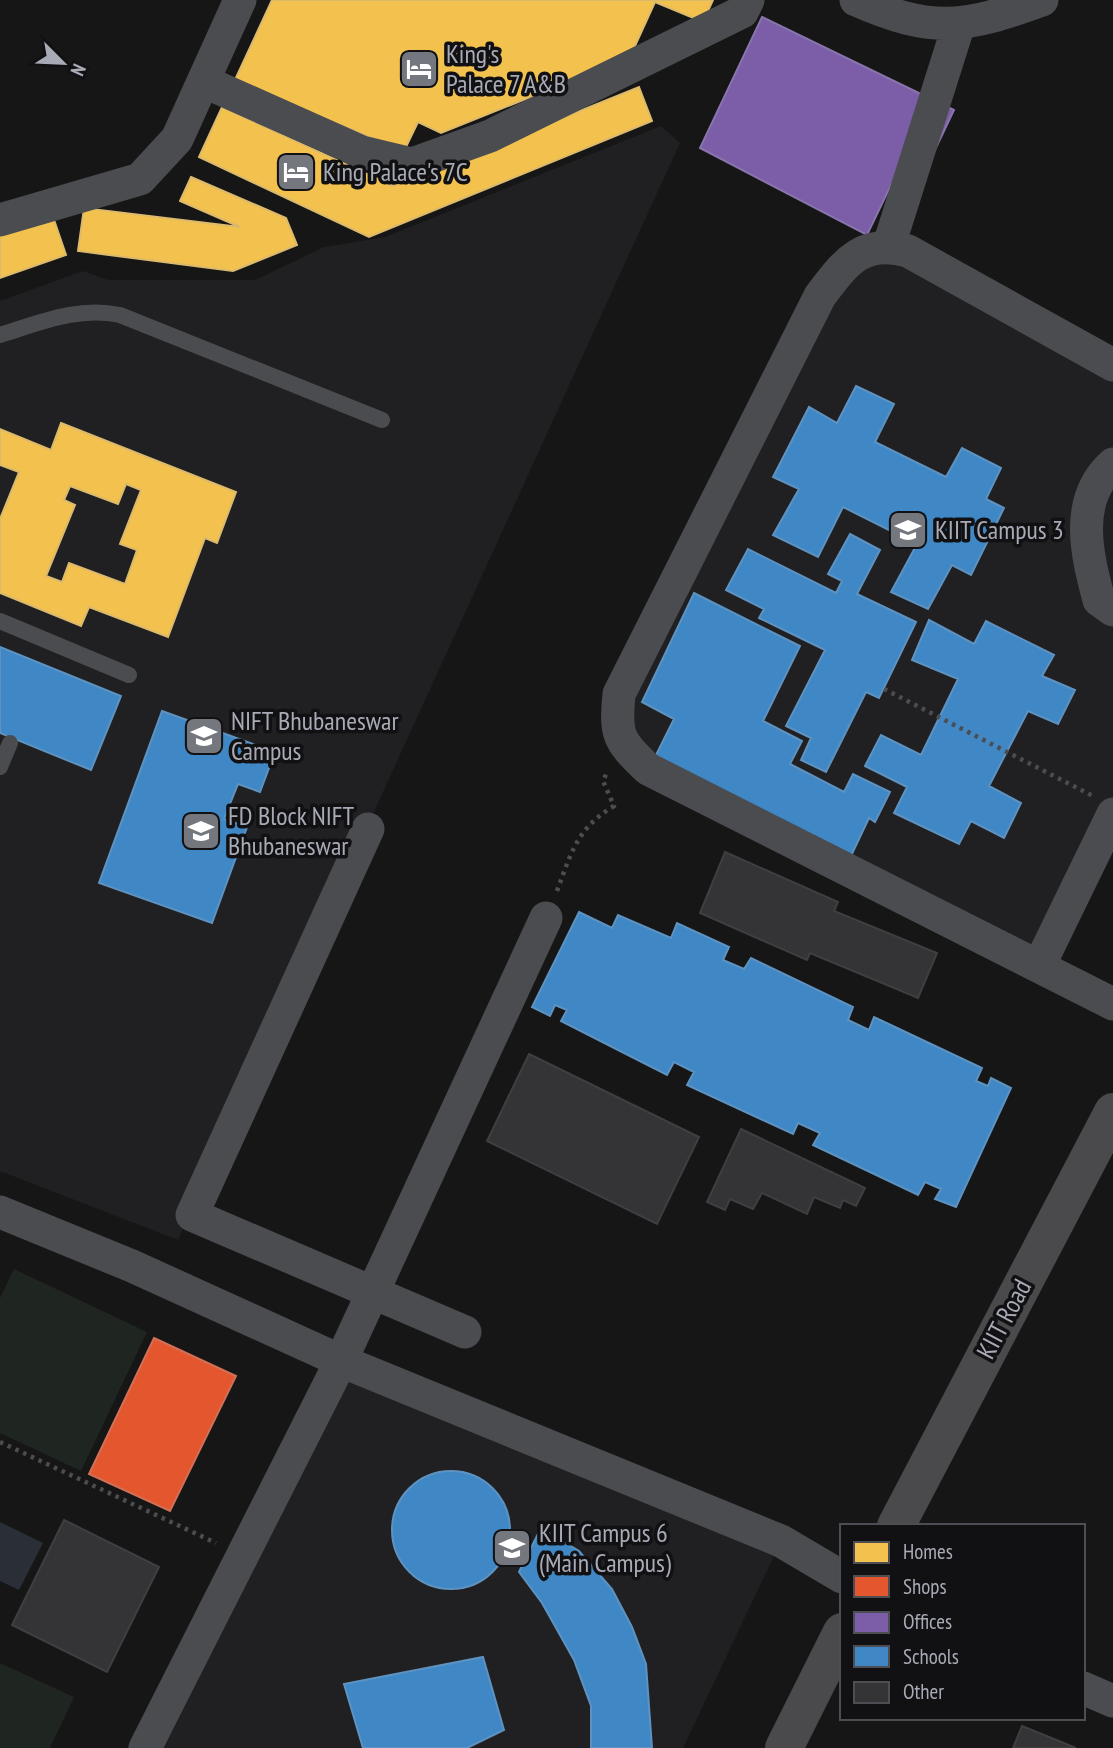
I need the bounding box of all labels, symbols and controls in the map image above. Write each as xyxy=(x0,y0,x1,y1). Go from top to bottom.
north arrow xyxy=(28,28,98,98)
place label: King's Palace 7 A&B xyxy=(446,37,566,100)
hotel icon: King's Palace 7 A&B xyxy=(398,48,440,90)
text: N xyxy=(65,60,92,79)
hotel icon: King Palace's 7C xyxy=(275,151,317,193)
place label: King Palace's 7C xyxy=(323,155,468,188)
school or university icon: KIIT Campus 3 xyxy=(887,509,929,551)
place label: KIIT Campus 3 xyxy=(935,513,1064,546)
place label: NIFT Bhubaneswar Campus xyxy=(231,704,399,767)
school or university icon: NIFT Bhubaneswar Campus xyxy=(183,715,225,757)
place label: FD Block NIFT Bhubaneswar xyxy=(228,799,354,862)
school or university icon: FD Block NIFT Bhubaneswar xyxy=(180,810,222,852)
street label: KIIT Road xyxy=(969,1273,1038,1364)
place label: KIIT Campus 6 (Main Campus) xyxy=(539,1516,671,1579)
legend xyxy=(840,1524,1085,1720)
school or university icon: KIIT Campus 6 (Main Campus) xyxy=(491,1527,533,1569)
text: Homes xyxy=(903,1538,953,1565)
text: Shops xyxy=(903,1573,947,1600)
text: Offices xyxy=(903,1608,952,1635)
text: Schools xyxy=(903,1643,959,1670)
text: Other xyxy=(903,1678,944,1705)

